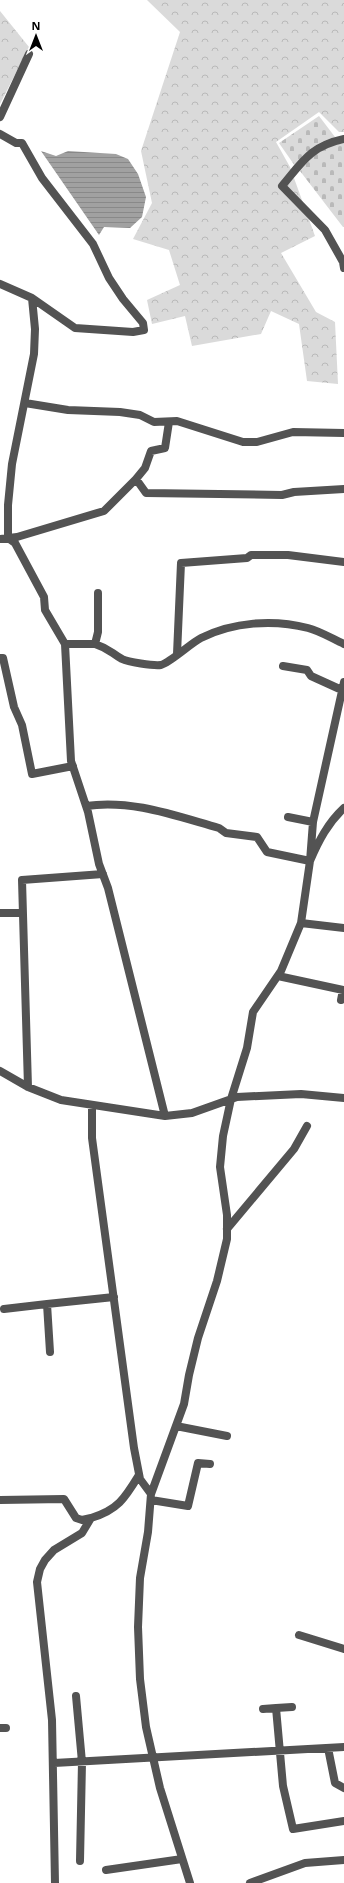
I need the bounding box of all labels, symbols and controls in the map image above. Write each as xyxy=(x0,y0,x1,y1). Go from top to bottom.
north arrow xyxy=(16,16,56,56)
text: N xyxy=(32,18,40,33)

